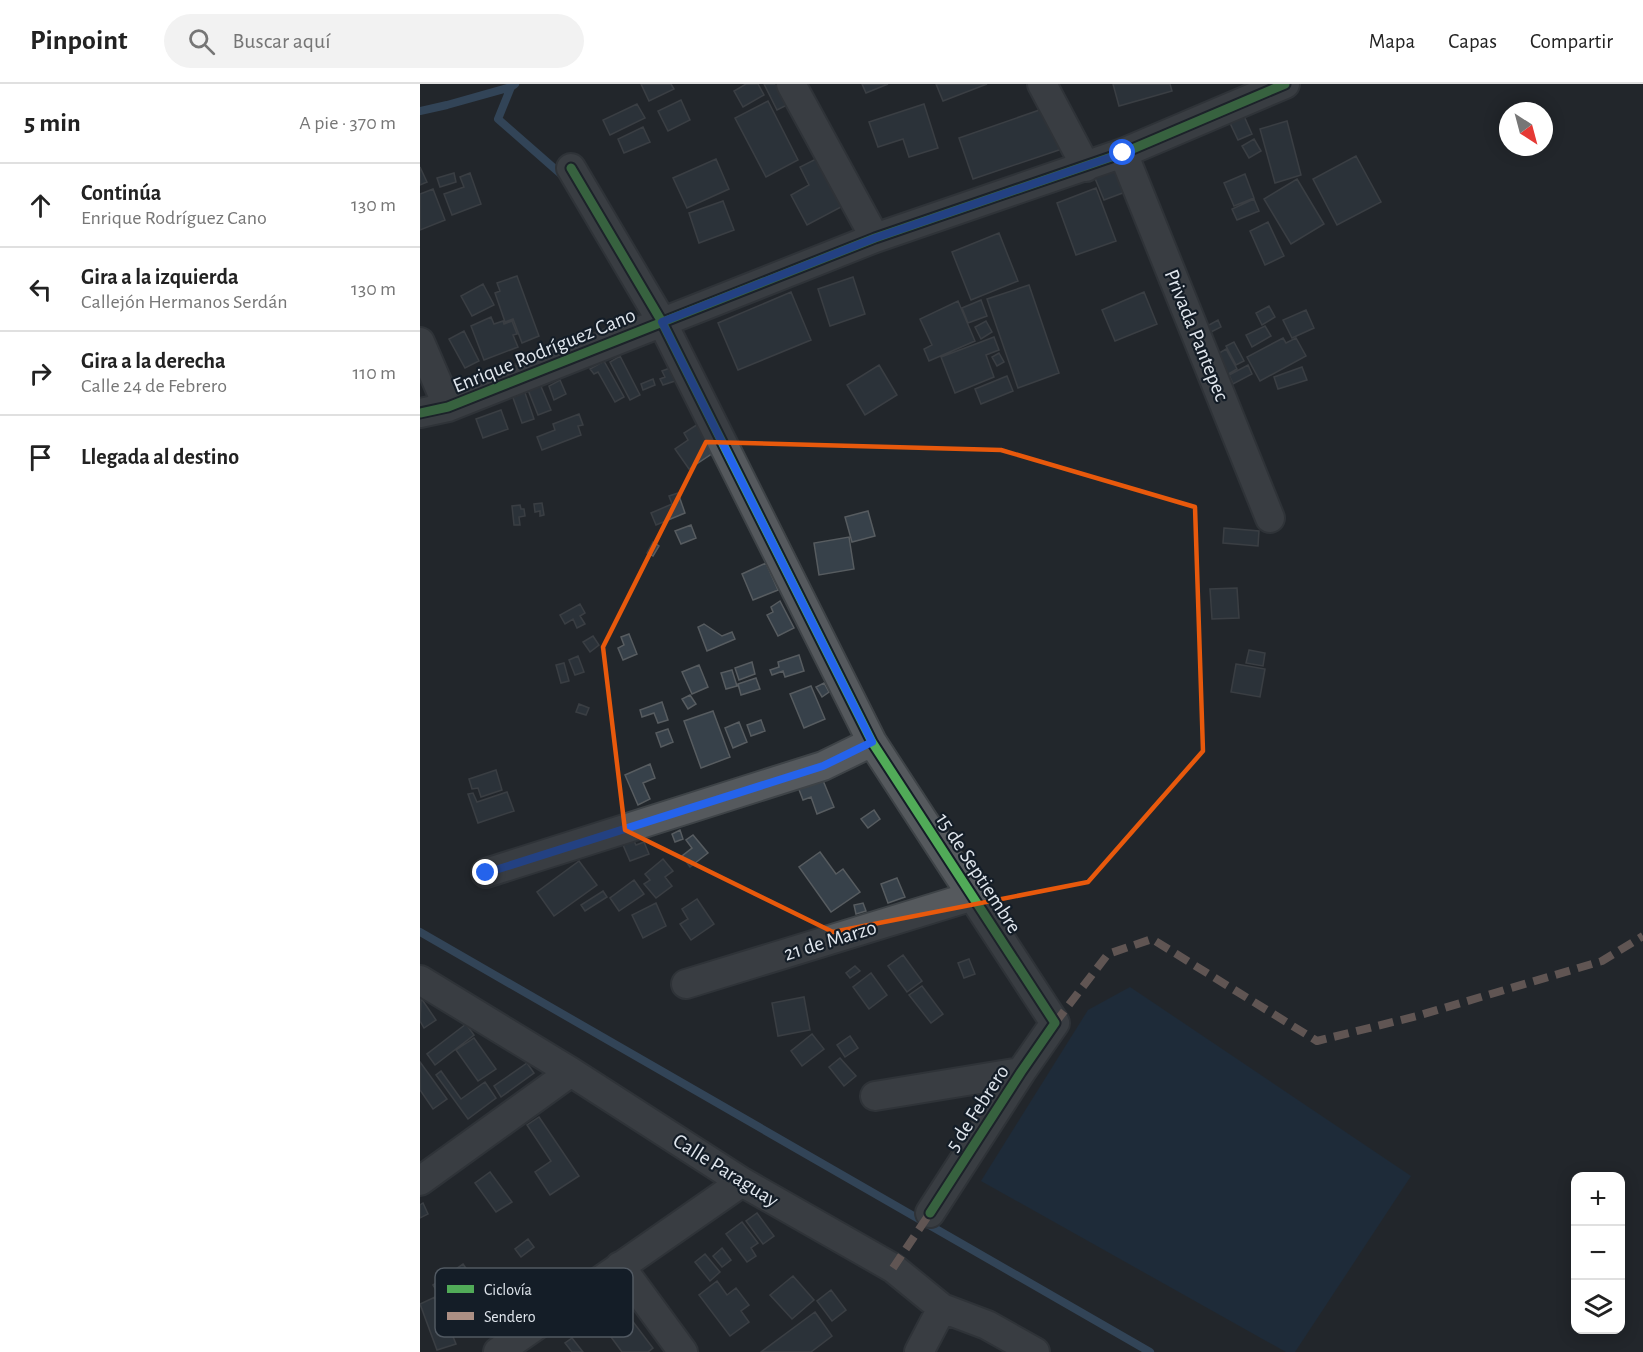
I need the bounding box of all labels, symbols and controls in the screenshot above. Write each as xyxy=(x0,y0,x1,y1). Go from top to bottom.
search box xyxy=(164,14,584,68)
icon: search xyxy=(185,25,218,58)
text: Pinpoint xyxy=(30,27,128,55)
text: Buscar aquí xyxy=(233,30,331,52)
text: Mapa xyxy=(1369,31,1415,52)
text: Capas xyxy=(1448,31,1497,52)
text: Compartir xyxy=(1530,31,1613,52)
north arrow xyxy=(1499,102,1553,156)
text: 5 min xyxy=(24,110,81,136)
text: A pie · 370 m xyxy=(299,113,396,133)
route start xyxy=(1109,139,1135,165)
text: Continúa xyxy=(81,182,161,204)
icon: ahead xyxy=(24,189,57,222)
text: 130 m xyxy=(351,195,396,215)
text: Enrique Rodríguez Cano xyxy=(81,208,267,228)
text: Gira a la izquierda xyxy=(81,266,239,288)
street label: Privada Pantepec xyxy=(1161,266,1232,404)
icon: left xyxy=(24,273,57,306)
text: 130 m xyxy=(351,279,396,299)
text: Callejón Hermanos Serdán xyxy=(81,292,288,312)
street label: Enrique Rodríguez Cano xyxy=(450,304,639,397)
text: Gira a la derecha xyxy=(81,350,226,372)
icon: right xyxy=(24,357,57,390)
text: 110 m xyxy=(352,363,396,383)
text: Calle 24 de Febrero xyxy=(81,376,227,396)
icon: arrive xyxy=(24,441,57,474)
text: Llegada al destino xyxy=(81,446,239,468)
street label: 15 de Septiembre xyxy=(932,809,1025,937)
route end xyxy=(472,859,498,885)
street label: 21 de Marzo xyxy=(781,916,879,964)
street label: 5 de Febrero xyxy=(942,1061,1013,1155)
street label: Calle Paraguay xyxy=(669,1130,782,1211)
map controls xyxy=(1571,1172,1625,1334)
button: + xyxy=(1571,1172,1625,1226)
button: − xyxy=(1571,1226,1625,1280)
legend xyxy=(435,1268,633,1337)
button: layers xyxy=(1571,1280,1625,1334)
text: Ciclovía xyxy=(484,1282,532,1298)
text: Sendero xyxy=(484,1309,536,1325)

